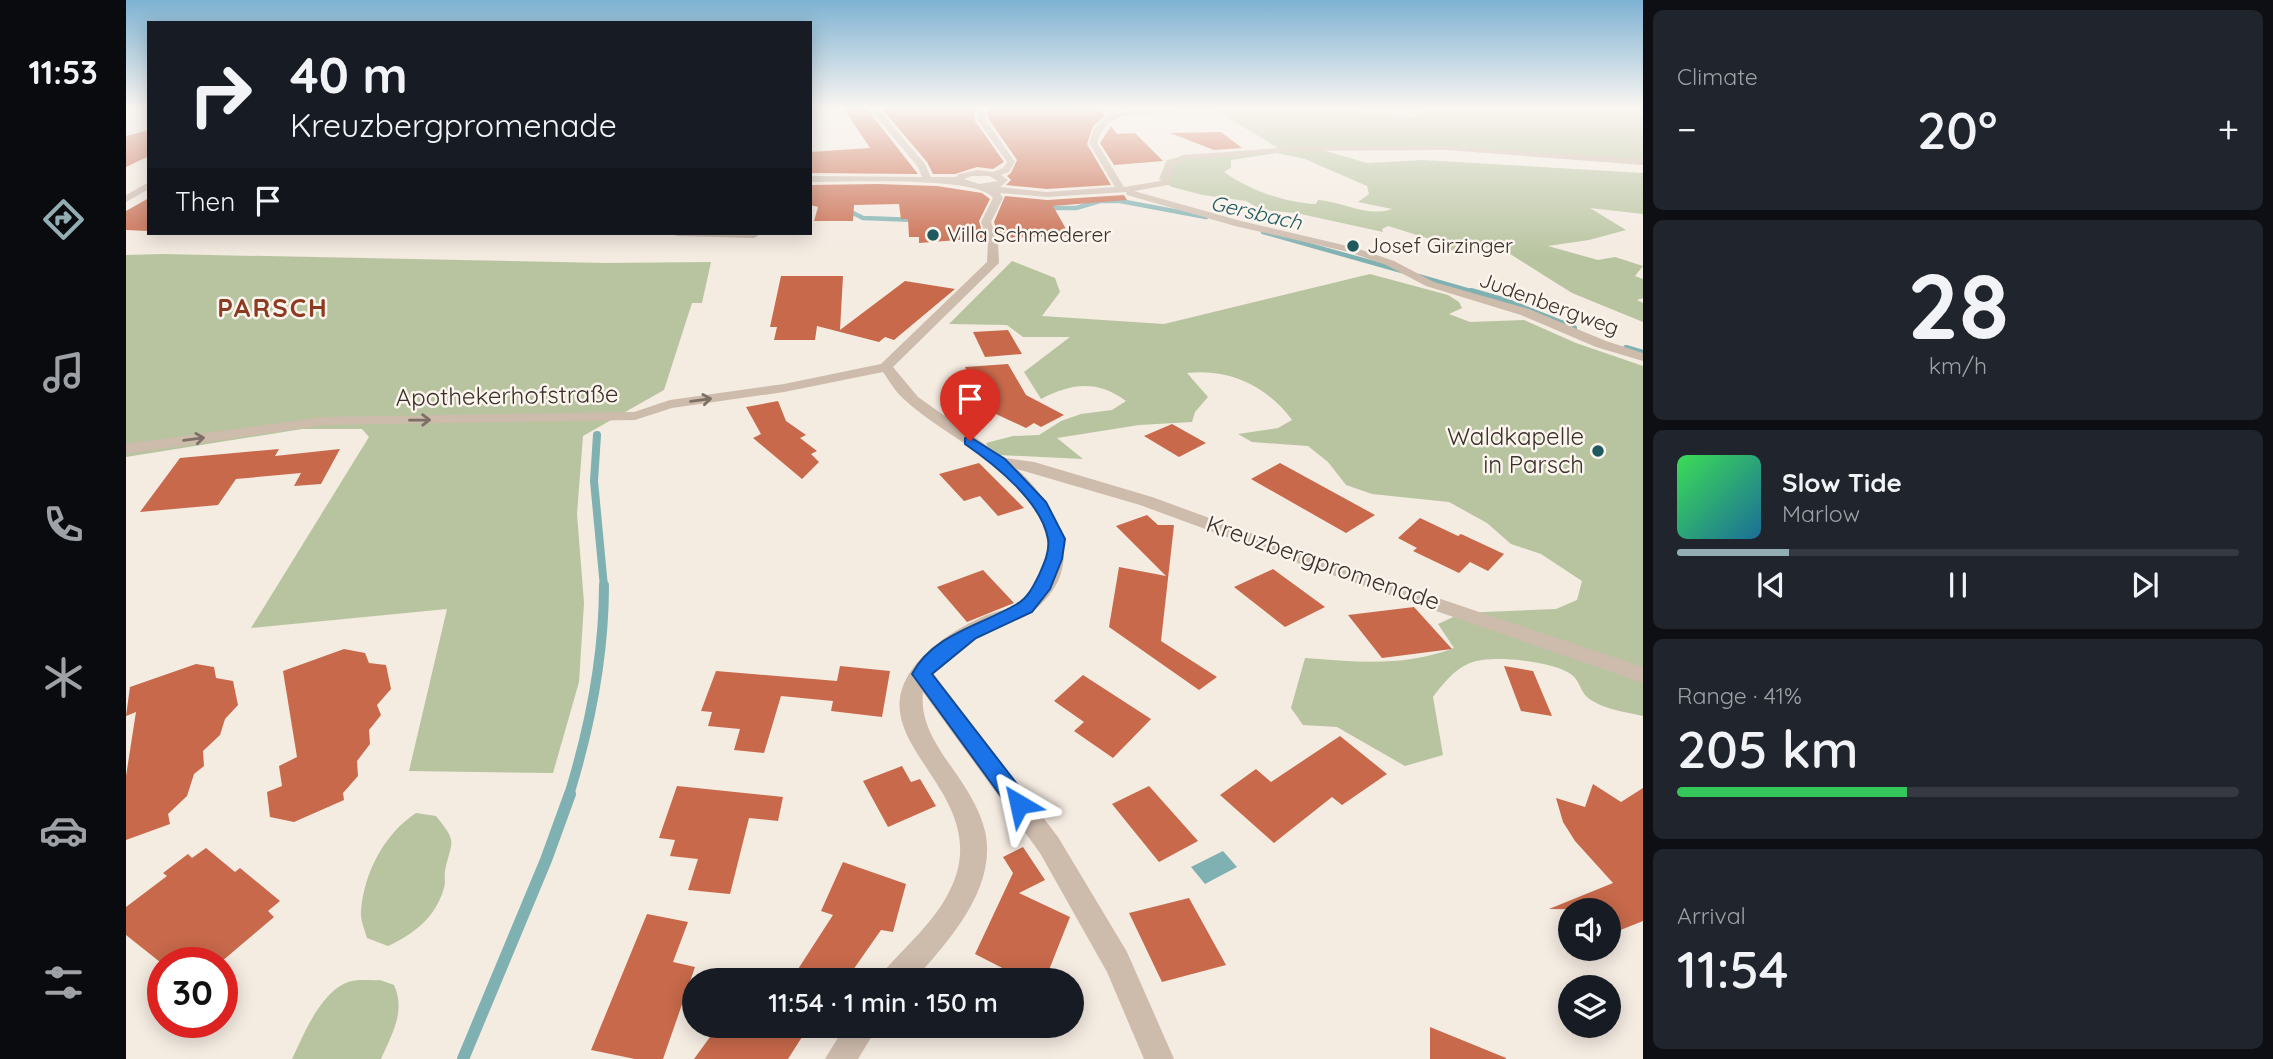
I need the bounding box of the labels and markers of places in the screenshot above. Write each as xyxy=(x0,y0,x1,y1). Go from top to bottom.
place label: Villa Schmederer xyxy=(947,221,1111,247)
marker: Villa Schmederer xyxy=(925,227,941,243)
place label: Josef Girzinger xyxy=(1367,232,1513,258)
marker: Josef Girzinger xyxy=(1345,238,1361,254)
pin xyxy=(940,369,1000,441)
place label: Waldkapelle in Parsch xyxy=(1447,421,1584,479)
marker: Waldkapelle in Parsch xyxy=(1590,443,1606,459)

